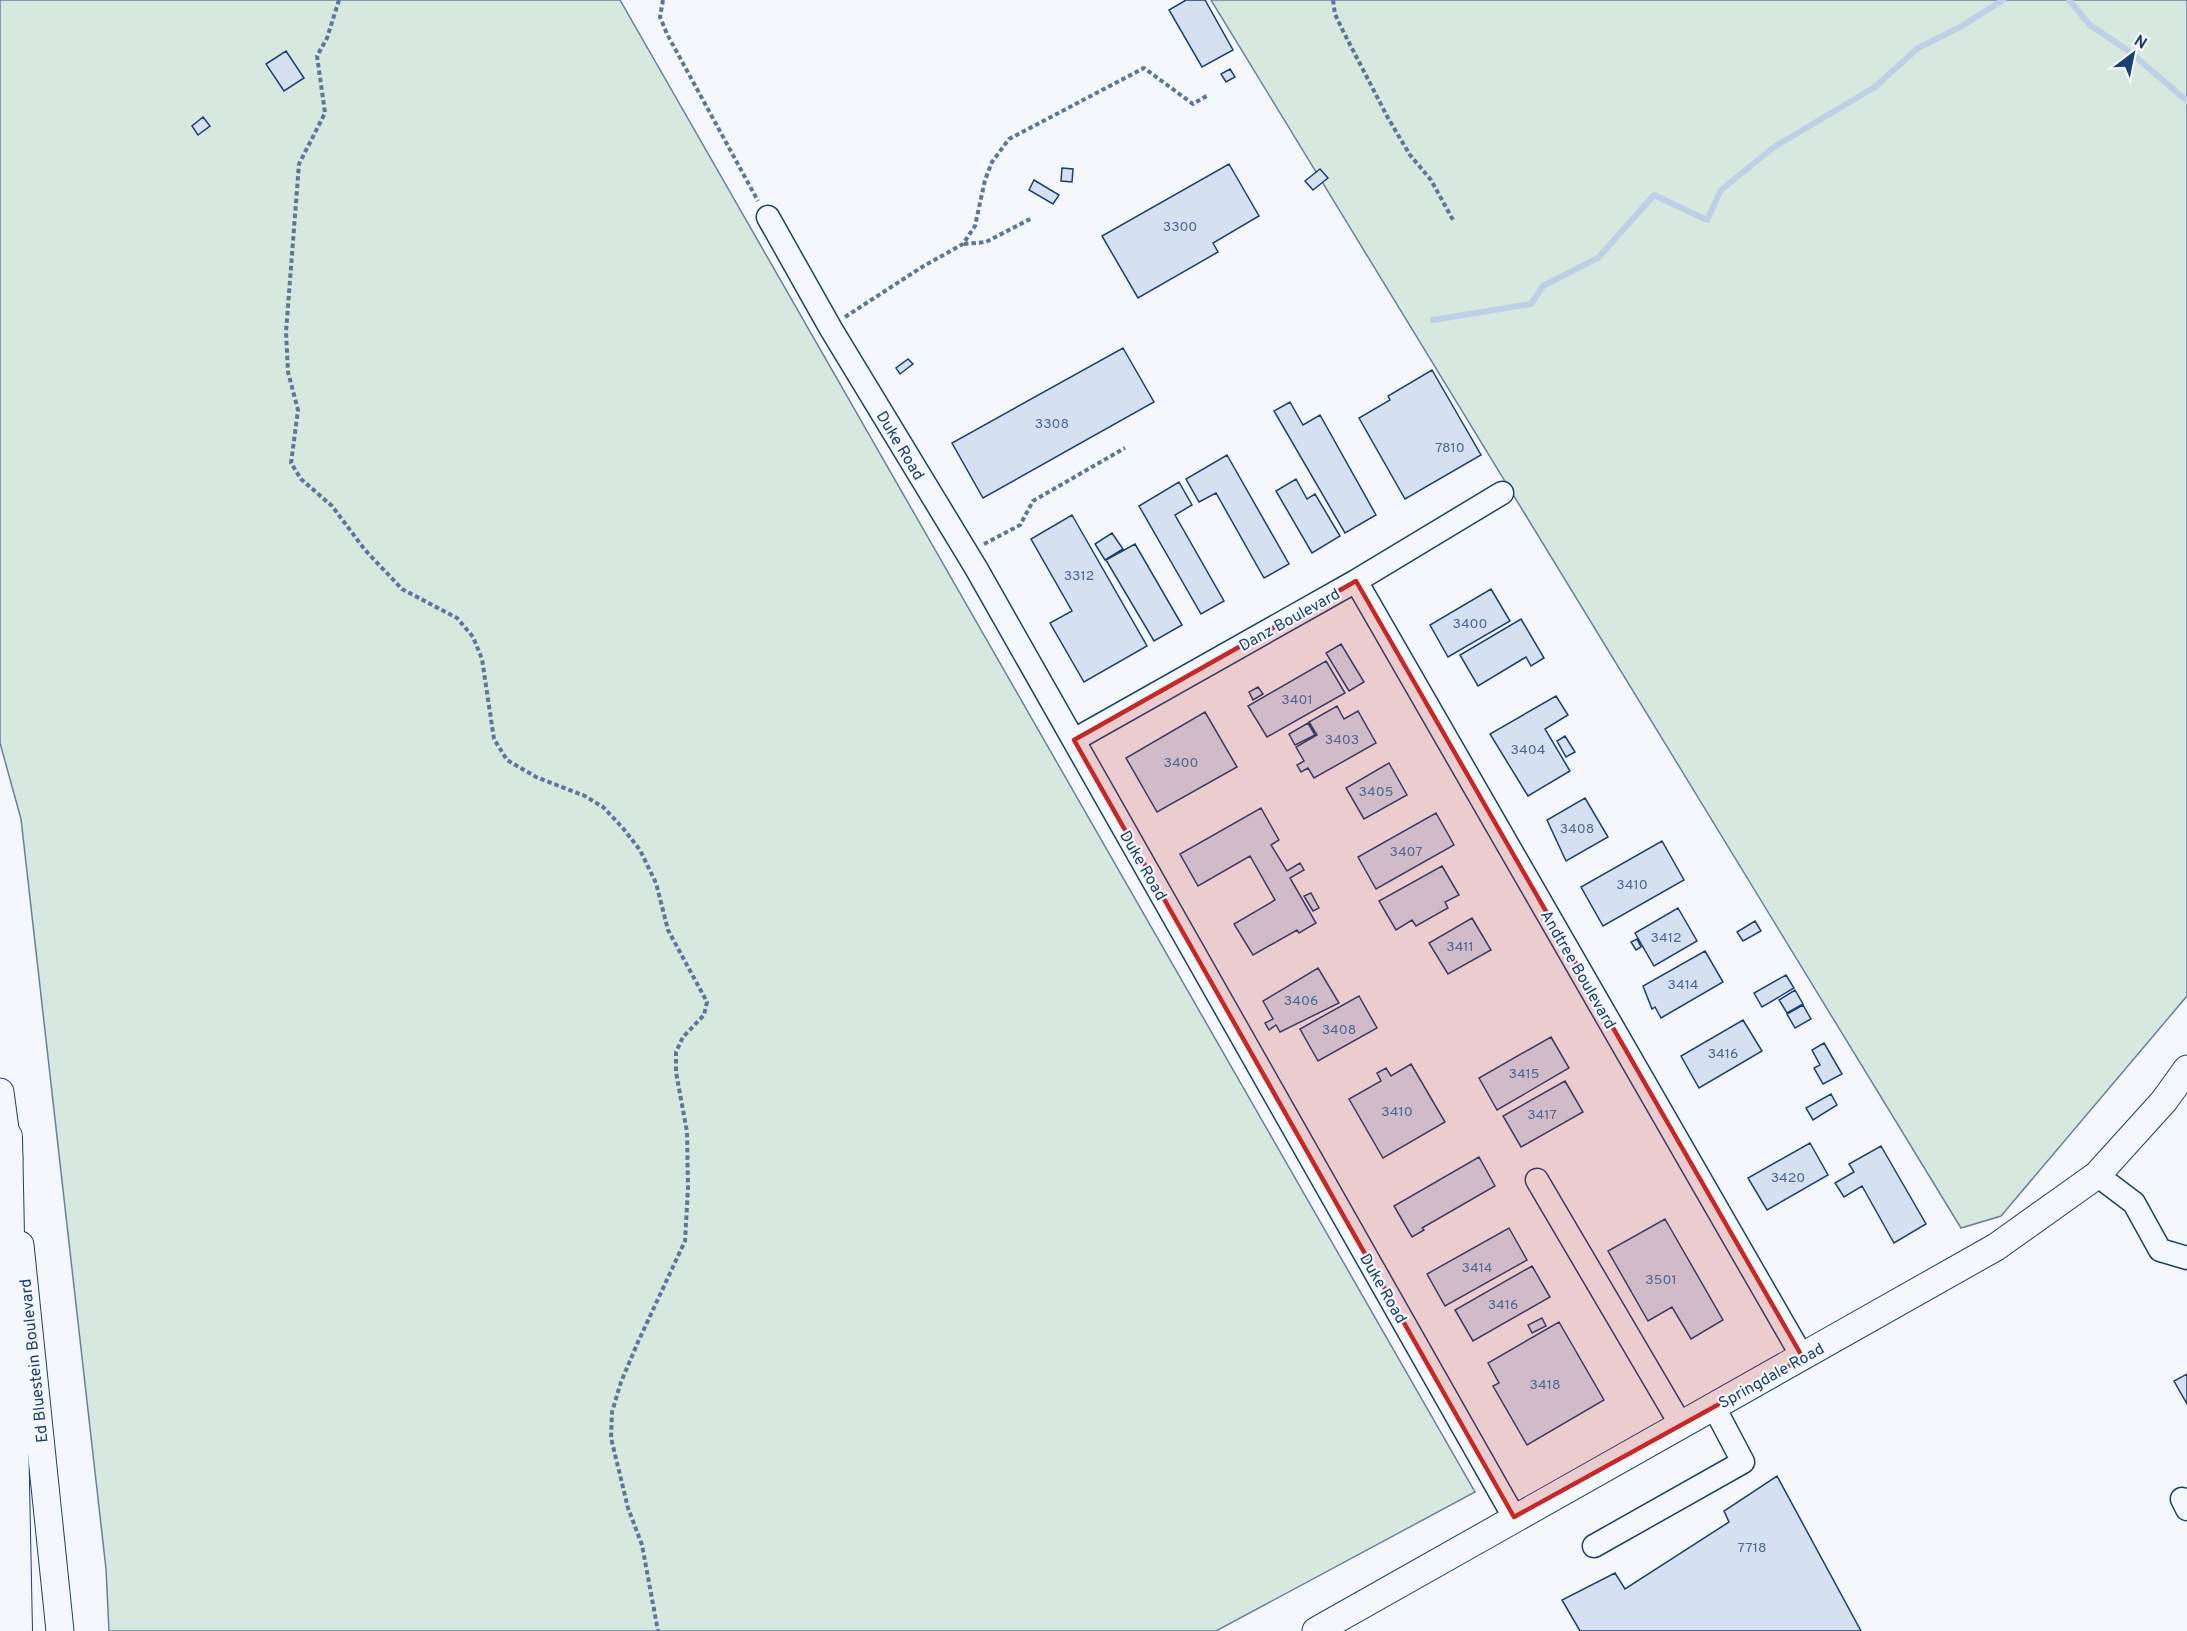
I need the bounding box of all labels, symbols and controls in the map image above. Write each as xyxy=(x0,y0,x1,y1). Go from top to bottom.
north arrow xyxy=(2103,24,2163,84)
text: N xyxy=(2130,31,2150,55)
house number: 3300 xyxy=(1163,219,1197,236)
street label: Duke Road xyxy=(871,408,928,484)
house number: 3308 xyxy=(1035,416,1069,433)
house number: 7810 xyxy=(1435,440,1465,457)
house number: 3312 xyxy=(1064,568,1094,585)
street label: Danz Boulevard xyxy=(1236,585,1344,657)
house number: 3400 xyxy=(1453,616,1488,633)
house number: 3401 xyxy=(1281,692,1313,709)
house number: 3403 xyxy=(1325,732,1359,749)
house number: 3404 xyxy=(1511,742,1545,759)
house number: 3400 xyxy=(1164,755,1199,772)
house number: 3405 xyxy=(1359,784,1393,801)
house number: 3408 xyxy=(1560,821,1594,838)
street label: Duke Road xyxy=(1114,828,1170,904)
house number: 3407 xyxy=(1390,844,1423,861)
house number: 3410 xyxy=(1616,877,1648,894)
street label: Andtree Boulevard xyxy=(1535,907,1619,1033)
house number: 3412 xyxy=(1651,930,1681,947)
house number: 3411 xyxy=(1446,939,1474,956)
house number: 3414 xyxy=(1668,977,1698,994)
house number: 3406 xyxy=(1284,993,1318,1010)
house number: 3408 xyxy=(1322,1022,1356,1039)
house number: 3416 xyxy=(1708,1046,1738,1063)
house number: 3415 xyxy=(1508,1066,1540,1083)
house number: 3410 xyxy=(1381,1104,1413,1121)
house number: 3417 xyxy=(1527,1107,1557,1124)
house number: 3420 xyxy=(1771,1170,1805,1187)
street label: Duke Road xyxy=(1354,1251,1410,1327)
house number: 3414 xyxy=(1462,1260,1492,1277)
house number: 3501 xyxy=(1645,1272,1677,1289)
street label: Ed Bluestein Boulevard xyxy=(16,1278,54,1444)
house number: 3416 xyxy=(1488,1297,1518,1314)
street label: Springdale Road xyxy=(1716,1339,1828,1414)
house number: 3418 xyxy=(1530,1377,1560,1394)
house number: 7718 xyxy=(1737,1540,1767,1557)

